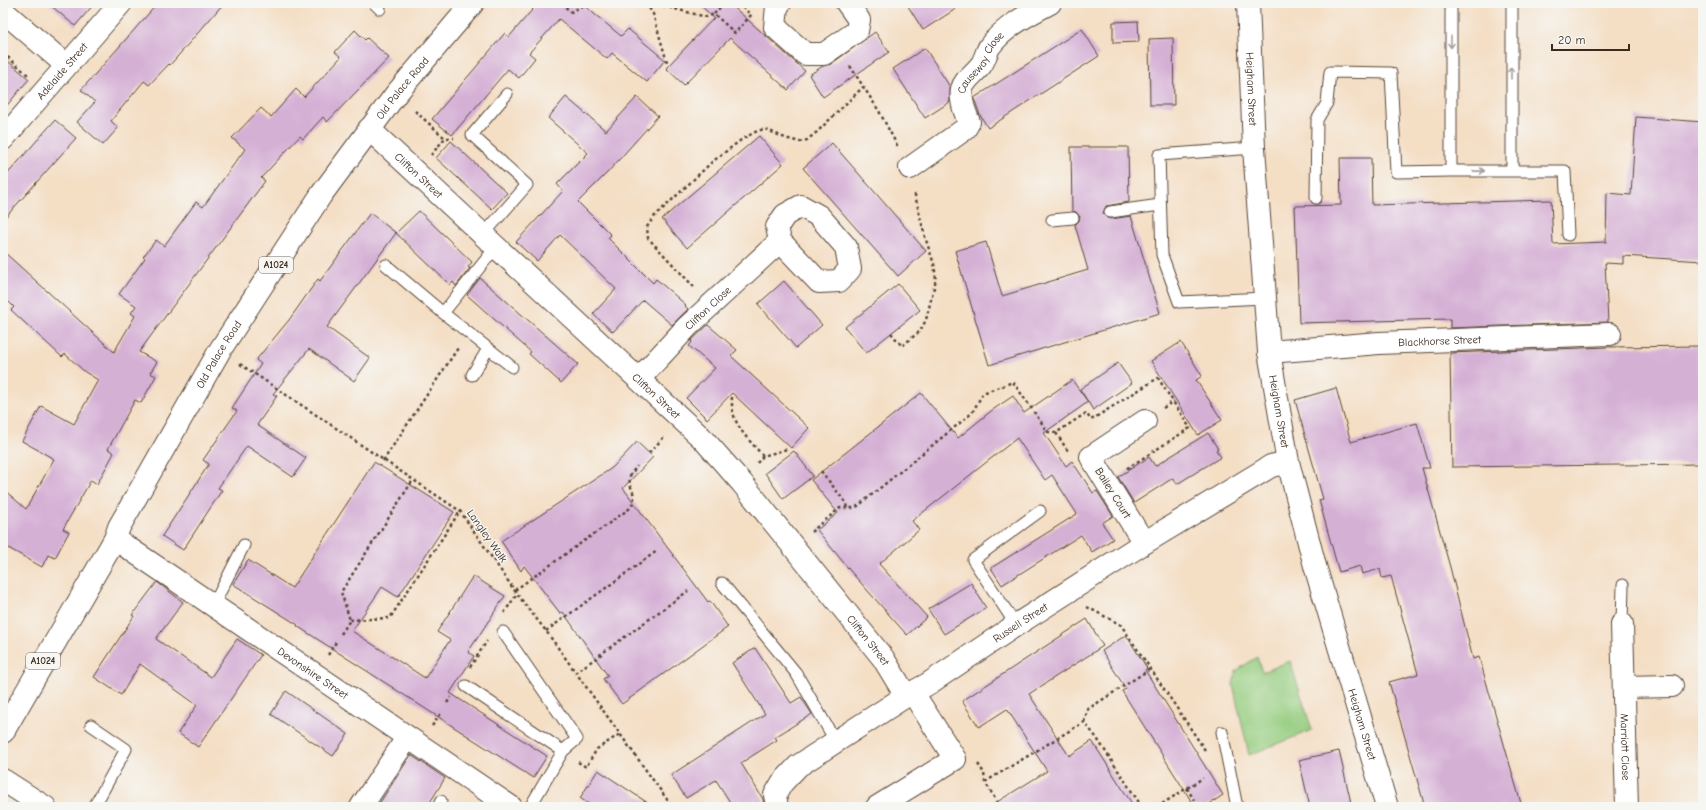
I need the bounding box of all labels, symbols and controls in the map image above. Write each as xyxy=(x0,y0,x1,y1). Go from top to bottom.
scale bar xyxy=(1552,26,1629,52)
street label: Causeway Close xyxy=(955,28,1007,94)
text: 20 m xyxy=(1558,33,1586,47)
one-way arrow xyxy=(1447,35,1455,48)
street label: Adelaide Street xyxy=(34,39,91,102)
street label: Heigham Street xyxy=(1244,52,1260,127)
street label: Old Palace Road xyxy=(373,54,431,122)
one-way arrow xyxy=(1507,67,1515,80)
street label: Clifton Street xyxy=(392,150,446,201)
one-way arrow xyxy=(1472,167,1485,175)
road number: A1024 xyxy=(259,257,293,273)
street label: Clifton Close xyxy=(682,283,734,332)
street label: Old Palace Road xyxy=(193,318,244,391)
street label: Blackhorse Street xyxy=(1398,332,1482,349)
street label: Clifton Street xyxy=(630,370,684,422)
street label: Heigham Street xyxy=(1267,374,1292,450)
street label: Bailey Court xyxy=(1092,465,1134,521)
street label: Langley Walk xyxy=(464,507,510,566)
street label: Russell Street xyxy=(990,599,1051,645)
street label: Clifton Street xyxy=(844,612,893,668)
street label: Devonshire Street xyxy=(275,644,352,702)
road number: A1024 xyxy=(26,653,60,669)
street label: Heigham Street xyxy=(1346,687,1379,762)
street label: Marriott Close xyxy=(1618,713,1633,781)

